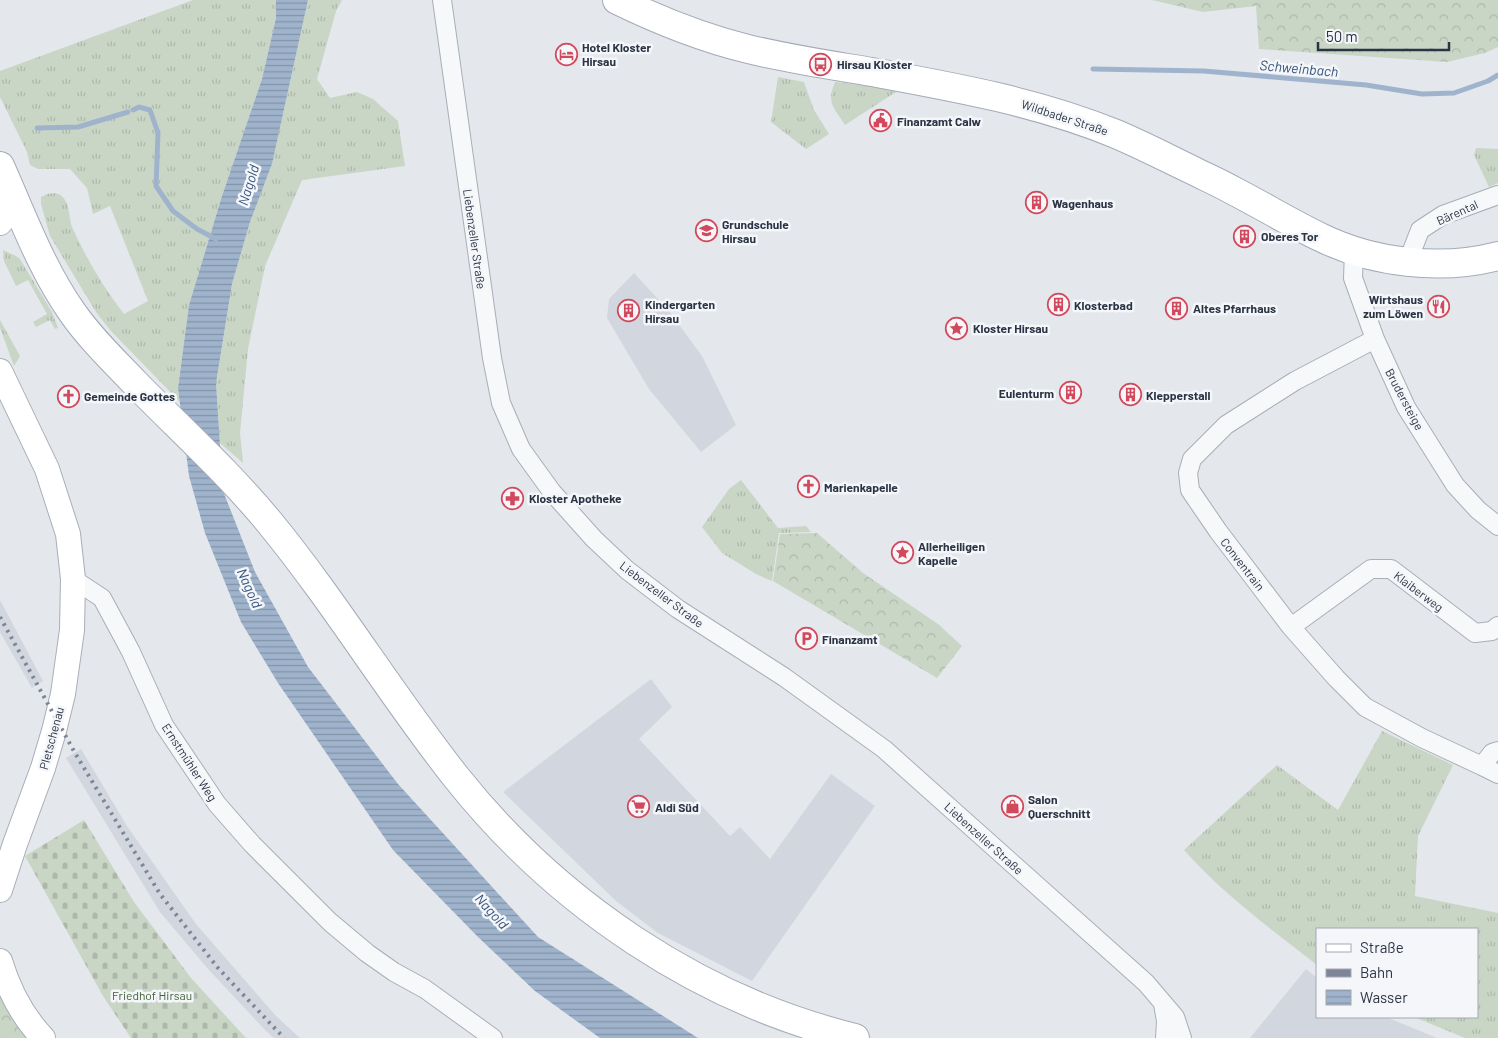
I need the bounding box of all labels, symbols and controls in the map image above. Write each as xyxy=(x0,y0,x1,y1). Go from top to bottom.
scale bar xyxy=(1318,20,1449,52)
text: 50 m xyxy=(1326,27,1358,45)
place label: Hotel Kloster Hirsau xyxy=(582,40,652,68)
hotel icon: Hotel Kloster Hirsau xyxy=(554,42,578,66)
bus stop icon: Hirsau Kloster xyxy=(809,52,833,76)
water label: Schweinbach xyxy=(1259,56,1339,80)
place label: Hirsau Kloster xyxy=(837,57,913,71)
street label: Wildbader Straße xyxy=(1020,96,1110,138)
public building icon: Finanzamt Calw xyxy=(869,109,893,133)
place label: Finanzamt Calw xyxy=(897,114,982,128)
water label: Nagold xyxy=(234,162,262,207)
street label: Liebenzeller Straße xyxy=(461,188,489,290)
building icon: Wagenhaus xyxy=(1024,191,1048,215)
place label: Wagenhaus xyxy=(1052,196,1113,210)
street label: Bärental xyxy=(1434,197,1480,227)
place label: Grundschule Hirsau xyxy=(722,217,789,245)
school or university icon: Grundschule Hirsau xyxy=(694,219,718,243)
building icon: Oberes Tor xyxy=(1233,224,1257,248)
place label: Oberes Tor xyxy=(1261,229,1319,243)
place label: Wirtshaus zum Löwen xyxy=(1363,292,1423,320)
building icon: Klosterbad xyxy=(1046,293,1070,317)
restaurant icon: Wirtshaus zum Löwen xyxy=(1427,294,1451,318)
building icon: Altes Pfarrhaus xyxy=(1165,296,1189,320)
place label: Kindergarten Hirsau xyxy=(645,297,715,325)
place label: Klosterbad xyxy=(1074,298,1133,312)
building icon: Kindergarten Hirsau xyxy=(617,299,641,323)
place label: Altes Pfarrhaus xyxy=(1193,301,1276,315)
place icon: Kloster Hirsau xyxy=(945,316,969,340)
place label: Kloster Hirsau xyxy=(973,321,1048,335)
street label: Brudersteige xyxy=(1383,366,1427,432)
building icon: Eulenturm xyxy=(1058,381,1082,405)
building icon: Klepperstall xyxy=(1118,383,1142,407)
church icon: Gemeinde Gottes xyxy=(56,384,80,408)
place label: Eulenturm xyxy=(999,386,1054,400)
place label: Klepperstall xyxy=(1146,388,1210,402)
place label: Gemeinde Gottes xyxy=(84,389,175,403)
church icon: Marienkapelle xyxy=(796,475,820,499)
place label: Marienkapelle xyxy=(824,480,898,494)
pharmacy icon: Kloster Apotheke xyxy=(501,486,525,510)
place label: Kloster Apotheke xyxy=(529,491,622,505)
street label: Conventrain xyxy=(1218,535,1268,593)
place label: Allerheiligen Kapelle xyxy=(918,539,985,567)
place icon: Allerheiligen Kapelle xyxy=(890,541,914,565)
street label: Liebenzeller Straße xyxy=(617,558,707,630)
water label: Nagold xyxy=(234,565,267,611)
street label: Klaiberweg xyxy=(1392,568,1446,614)
parking icon: Finanzamt xyxy=(794,627,818,651)
place label: Finanzamt xyxy=(822,632,878,646)
street label: Pletschenau xyxy=(36,705,66,771)
street label: Ernstmühler Weg xyxy=(160,721,220,803)
place label: Salon Querschnitt xyxy=(1028,792,1091,820)
shop icon: Salon Querschnitt xyxy=(1000,794,1024,818)
supermarket icon: Aldi Süd xyxy=(627,795,651,819)
street label: Liebenzeller Straße xyxy=(942,799,1026,877)
place label: Aldi Süd xyxy=(655,800,699,814)
water label: Nagold xyxy=(472,890,513,933)
legend xyxy=(1316,928,1478,1018)
text: Straße xyxy=(1360,938,1404,956)
text: Bahn xyxy=(1360,963,1393,981)
park label: Friedhof Hirsau xyxy=(112,988,192,1002)
text: Wasser xyxy=(1360,988,1408,1006)

